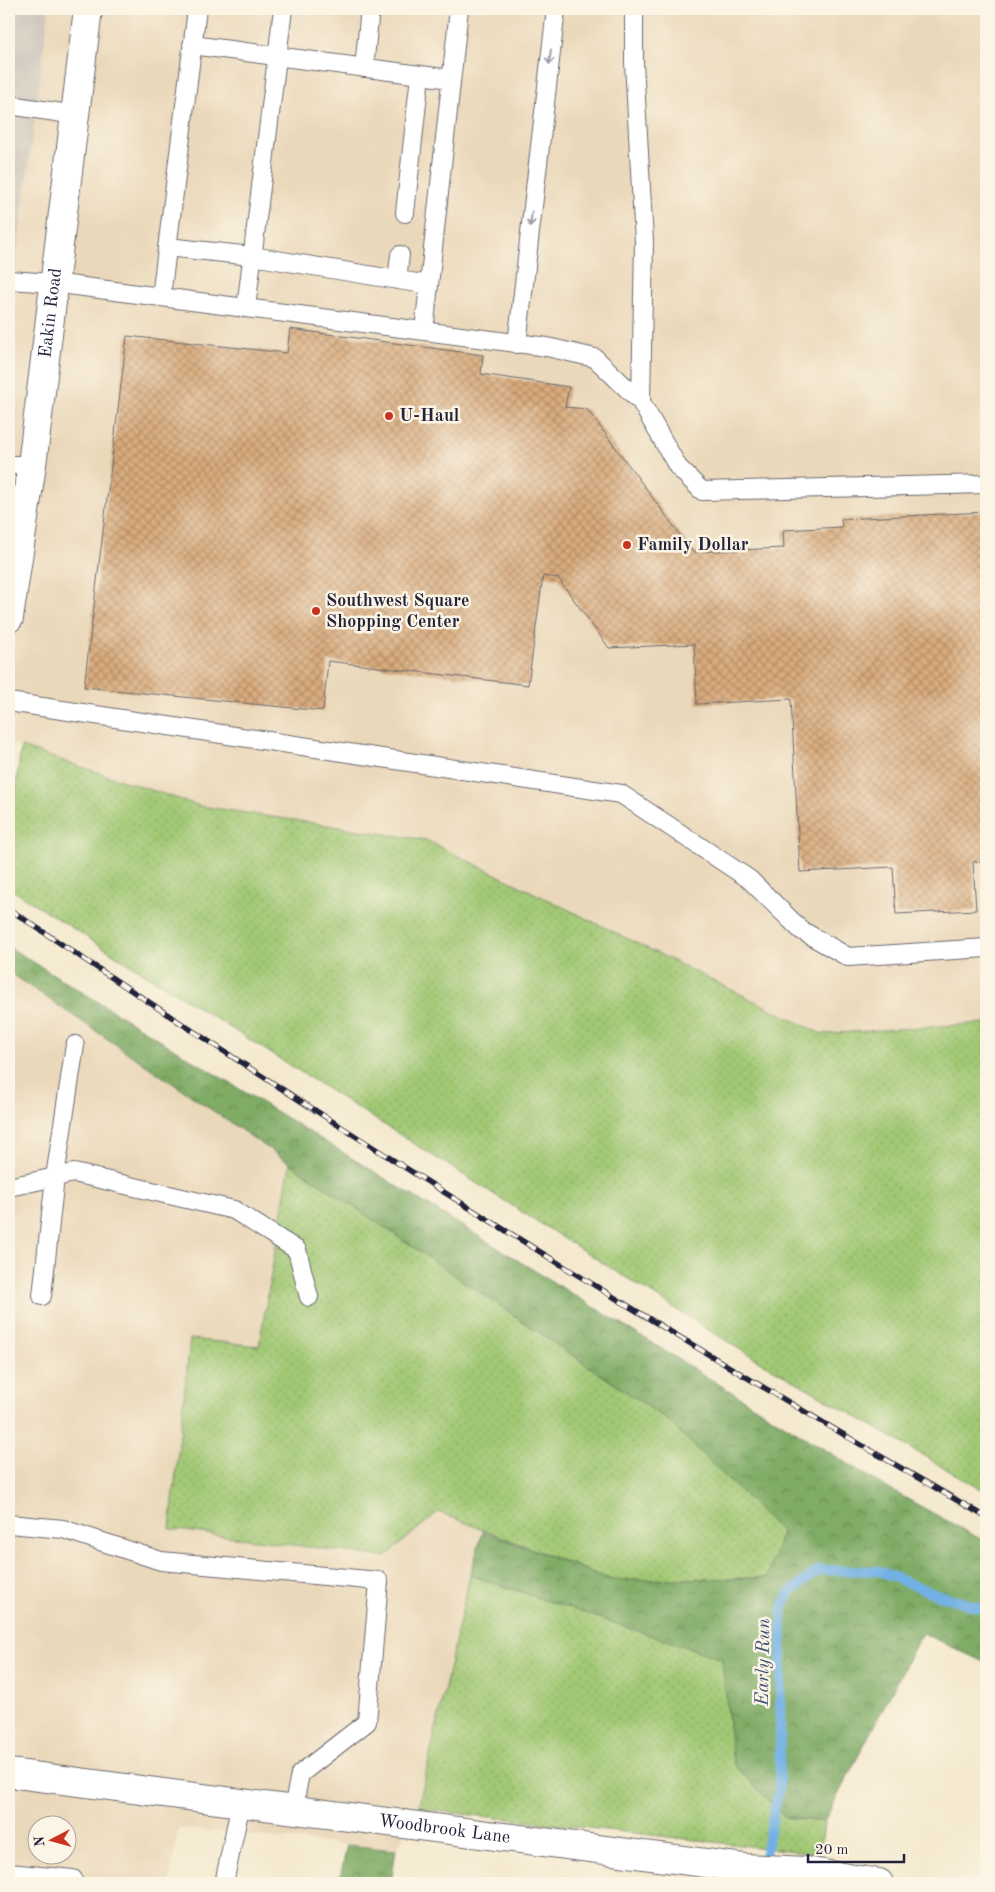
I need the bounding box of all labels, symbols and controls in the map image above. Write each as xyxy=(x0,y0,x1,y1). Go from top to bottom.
one-way arrow xyxy=(545,49,555,65)
one-way arrow xyxy=(526,210,536,226)
street label: Eakin Road xyxy=(36,267,65,359)
place label: U-Haul xyxy=(399,407,460,425)
marker: U-Haul xyxy=(383,410,395,422)
place label: Family Dollar xyxy=(637,536,749,554)
marker: Family Dollar xyxy=(621,539,633,551)
place label: Southwest Square Shopping Center xyxy=(326,592,470,631)
marker: Southwest Square Shopping Center xyxy=(310,605,322,617)
water label: Early Run xyxy=(754,1618,774,1707)
street label: Woodbrook Lane xyxy=(377,1812,511,1847)
north arrow xyxy=(28,1814,78,1864)
scale bar xyxy=(808,1832,904,1864)
text: N xyxy=(33,1835,48,1847)
text: 20 m xyxy=(815,1843,849,1858)

